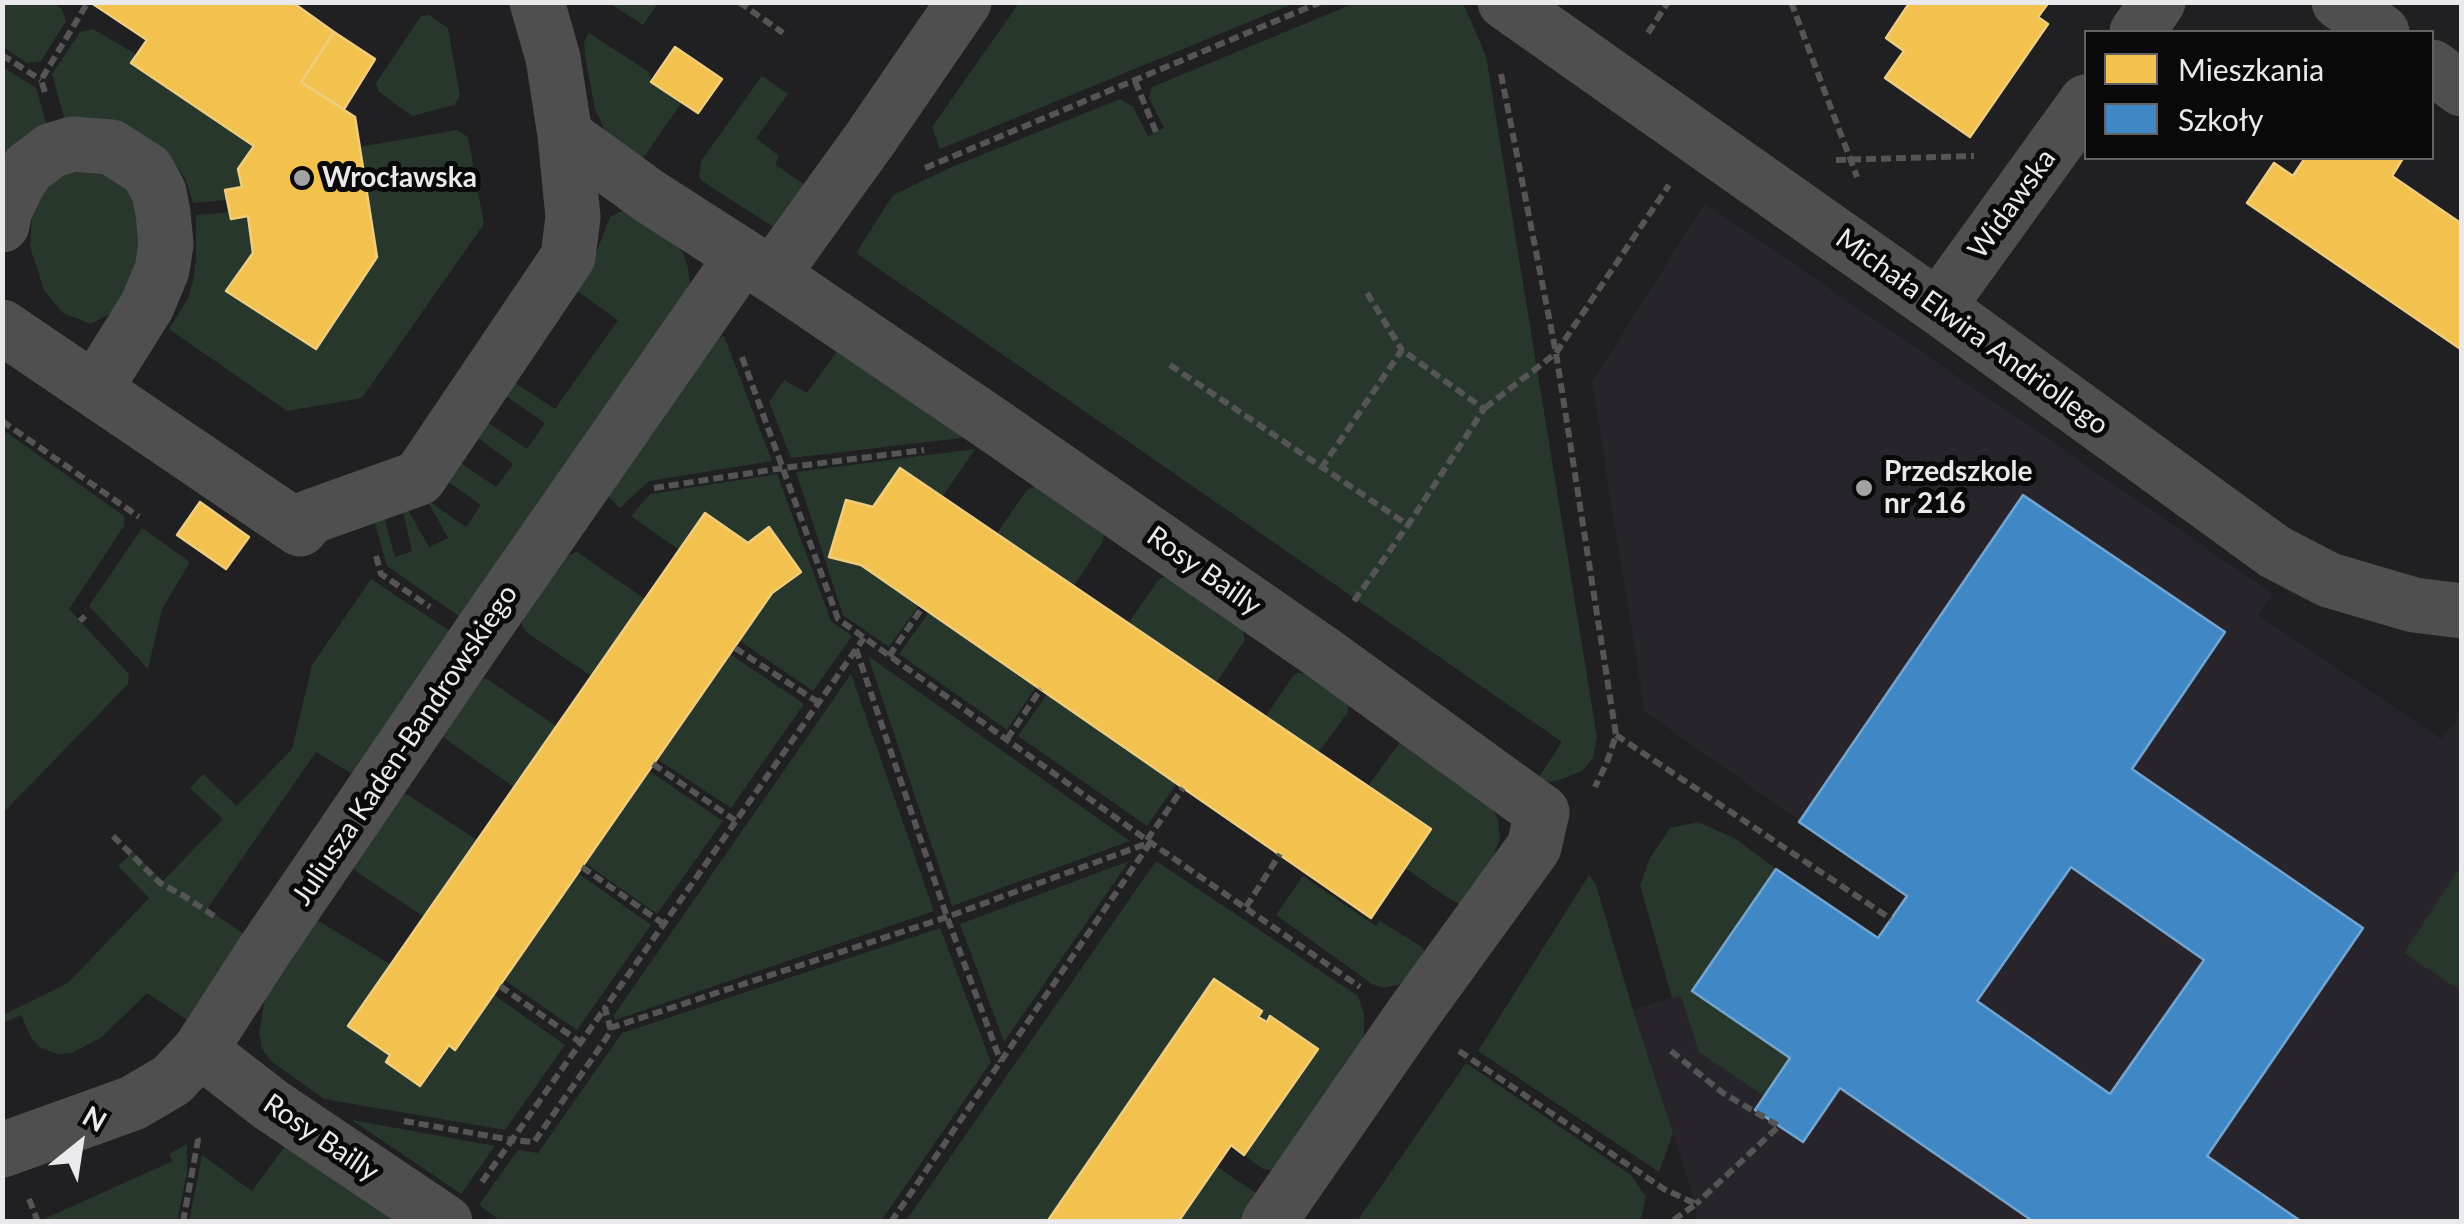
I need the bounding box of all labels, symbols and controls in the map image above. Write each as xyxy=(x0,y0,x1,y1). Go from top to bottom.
legend xyxy=(2084,30,2434,160)
text: Mieszkania xyxy=(2178,51,2324,87)
text: Szkoły xyxy=(2178,101,2263,137)
street label: Widawska xyxy=(1961,143,2063,265)
place label: Wrocławska xyxy=(322,161,477,195)
marker: Wrocławska xyxy=(291,167,313,189)
street label: Michała Elwira Andriollego xyxy=(1829,222,2115,442)
place label: Przedszkole nr 216 xyxy=(1884,455,2032,521)
marker: Przedszkole nr 216 xyxy=(1853,477,1875,499)
street label: Rosy Bailly xyxy=(1140,519,1268,623)
street label: Juliusza Kaden-Bandrowskiego xyxy=(285,578,525,912)
street label: Rosy Bailly xyxy=(257,1087,385,1189)
north arrow xyxy=(30,1094,130,1194)
text: N xyxy=(77,1098,113,1138)

